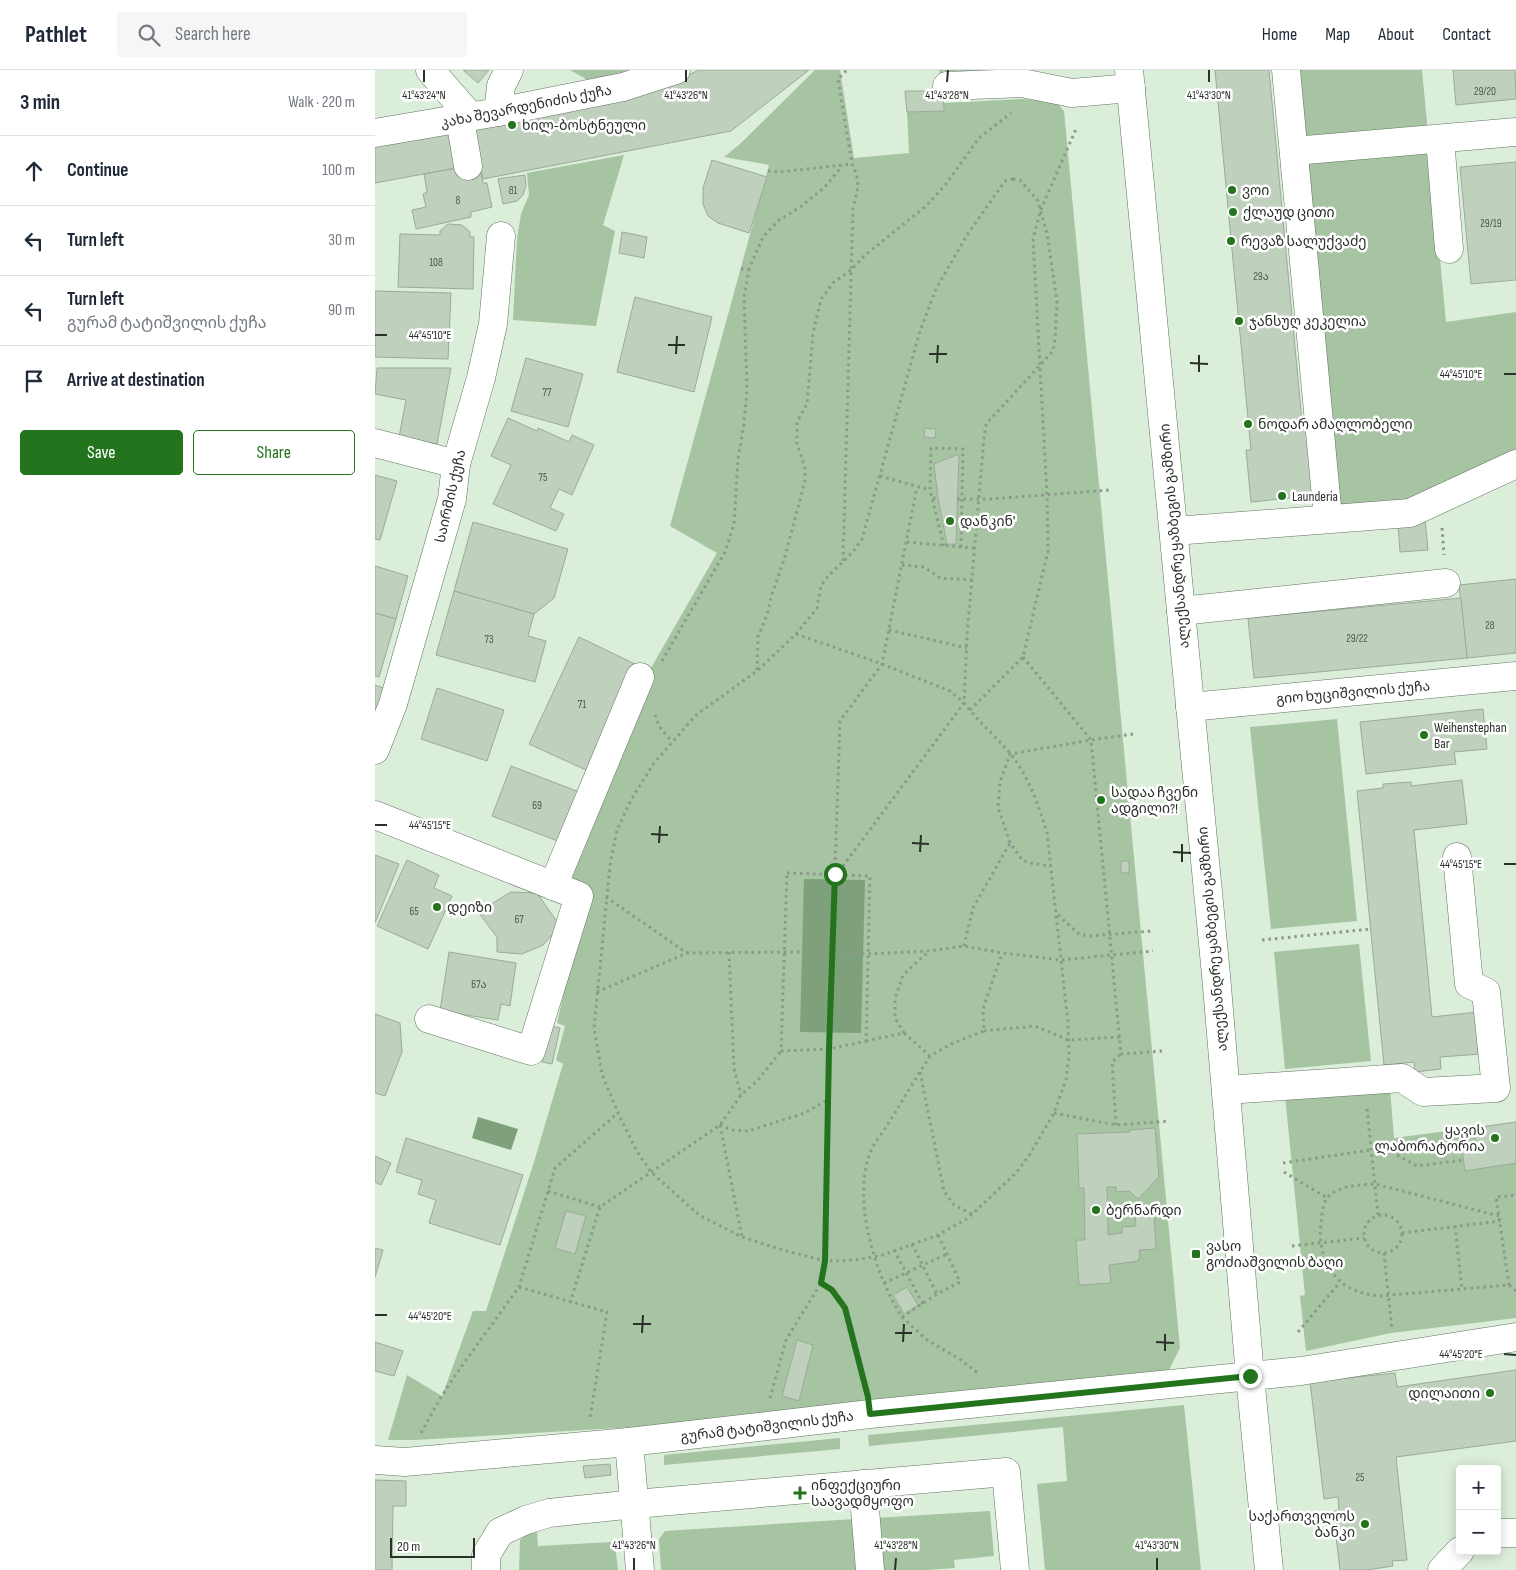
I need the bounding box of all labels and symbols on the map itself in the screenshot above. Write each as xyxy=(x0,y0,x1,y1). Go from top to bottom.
street label: კახა შევარდენიძის ქუჩა xyxy=(439,82,613,131)
house number: 29/20 xyxy=(1474,85,1496,98)
text: 41°43'24"N xyxy=(402,88,446,103)
text: 41°43'26"N xyxy=(664,88,708,103)
text: 41°43'28"N xyxy=(925,88,969,103)
text: 41°43'30"N xyxy=(1187,88,1231,103)
place label: ხილ-ბოსტნეული xyxy=(522,117,646,134)
marker: ხილ-ბოსტნეული xyxy=(506,119,518,131)
place label: ვოი xyxy=(1242,182,1269,199)
house number: 81 xyxy=(509,184,517,197)
marker: ვოი xyxy=(1226,184,1238,196)
house number: 8 xyxy=(456,194,461,207)
place label: ქლაუდ ცითი xyxy=(1243,204,1335,221)
marker: ქლაუდ ცითი xyxy=(1227,206,1239,218)
house number: 29/19 xyxy=(1480,217,1502,230)
place label: რევაზ სალუქვაძე xyxy=(1241,233,1366,250)
marker: რევაზ სალუქვაძე xyxy=(1225,235,1237,247)
house number: 108 xyxy=(429,256,443,269)
house number: 29ა xyxy=(1253,270,1269,283)
place label: ჯანსუღ კეკელია xyxy=(1249,313,1367,330)
marker: ჯანსუღ კეკელია xyxy=(1233,315,1245,327)
text: 44°45'10"E xyxy=(409,328,451,343)
text: 44°45'10"E xyxy=(1440,367,1482,382)
house number: 77 xyxy=(543,386,552,399)
place label: ნოდარ ამაღლობელი xyxy=(1258,416,1413,433)
marker: ნოდარ ამაღლობელი xyxy=(1242,418,1254,430)
street label: ალექსანდრე ყაზბეგის გამზირი xyxy=(1156,423,1193,649)
street label: საირმის ქუჩა xyxy=(431,448,469,544)
house number: 75 xyxy=(539,471,547,484)
place label: Launderia xyxy=(1292,488,1338,505)
marker: Launderia xyxy=(1276,490,1288,502)
place label: დანკინ' xyxy=(960,513,1015,530)
marker: დანკინ' xyxy=(944,515,956,527)
house number: 28 xyxy=(1485,619,1495,632)
house number: 29/22 xyxy=(1346,632,1368,645)
house number: 73 xyxy=(484,633,494,646)
street label: გიო ხუციშვილის ქუჩა xyxy=(1275,677,1431,708)
house number: 71 xyxy=(578,698,586,711)
place label: Weihenstephan Bar xyxy=(1434,719,1507,752)
marker: Weihenstephan Bar xyxy=(1418,729,1430,741)
place label: სადაა ჩვენი ადგილი?! xyxy=(1111,784,1198,817)
marker: სადაა ჩვენი ადგილი?! xyxy=(1095,794,1107,806)
house number: 69 xyxy=(532,799,542,812)
text: 44°45'15"E xyxy=(409,818,451,833)
street label: ალექსანდრე ყაზბეგის გამზირი xyxy=(1194,826,1231,1052)
text: 44°45'15"E xyxy=(1440,857,1482,872)
route start xyxy=(824,863,847,886)
place label: დეიზი xyxy=(447,899,492,916)
marker: დეიზი xyxy=(431,901,443,913)
house number: 65 xyxy=(409,905,419,918)
house number: 67 xyxy=(514,913,524,926)
house number: 67ა xyxy=(471,978,487,991)
place label: ყავის ლაბორატორია xyxy=(1374,1122,1485,1155)
marker: ყავის ლაბორატორია xyxy=(1489,1132,1501,1144)
place label: ბერნარდი xyxy=(1106,1202,1182,1219)
marker: ბერნარდი xyxy=(1090,1204,1102,1216)
place label: ვასო გოძიაშვილის ბაღი xyxy=(1206,1238,1343,1271)
marker: ვასო გოძიაშვილის ბაღი xyxy=(1190,1248,1202,1260)
text: 44°45'20"E xyxy=(408,1309,452,1324)
text: 44°45'20"E xyxy=(1439,1347,1483,1362)
route end xyxy=(1239,1365,1262,1388)
place label: დილაითი xyxy=(1408,1385,1480,1402)
marker: დილაითი xyxy=(1484,1387,1496,1399)
street label: გურამ ტატიშვილის ქუჩა xyxy=(679,1407,855,1446)
house number: 25 xyxy=(1356,1471,1364,1484)
place label: ინფექციური საავადმყოფო xyxy=(811,1477,914,1510)
marker: ინფექციური საავადმყოფო xyxy=(793,1486,807,1500)
place label: საქართველოს ბანკი xyxy=(1248,1508,1355,1541)
marker: საქართველოს ბანკი xyxy=(1359,1518,1371,1530)
scale bar xyxy=(390,1535,475,1558)
text: 41°43'26"N xyxy=(612,1538,656,1553)
text: 41°43'28"N xyxy=(874,1538,918,1553)
text: 41°43'30"N xyxy=(1135,1538,1179,1553)

